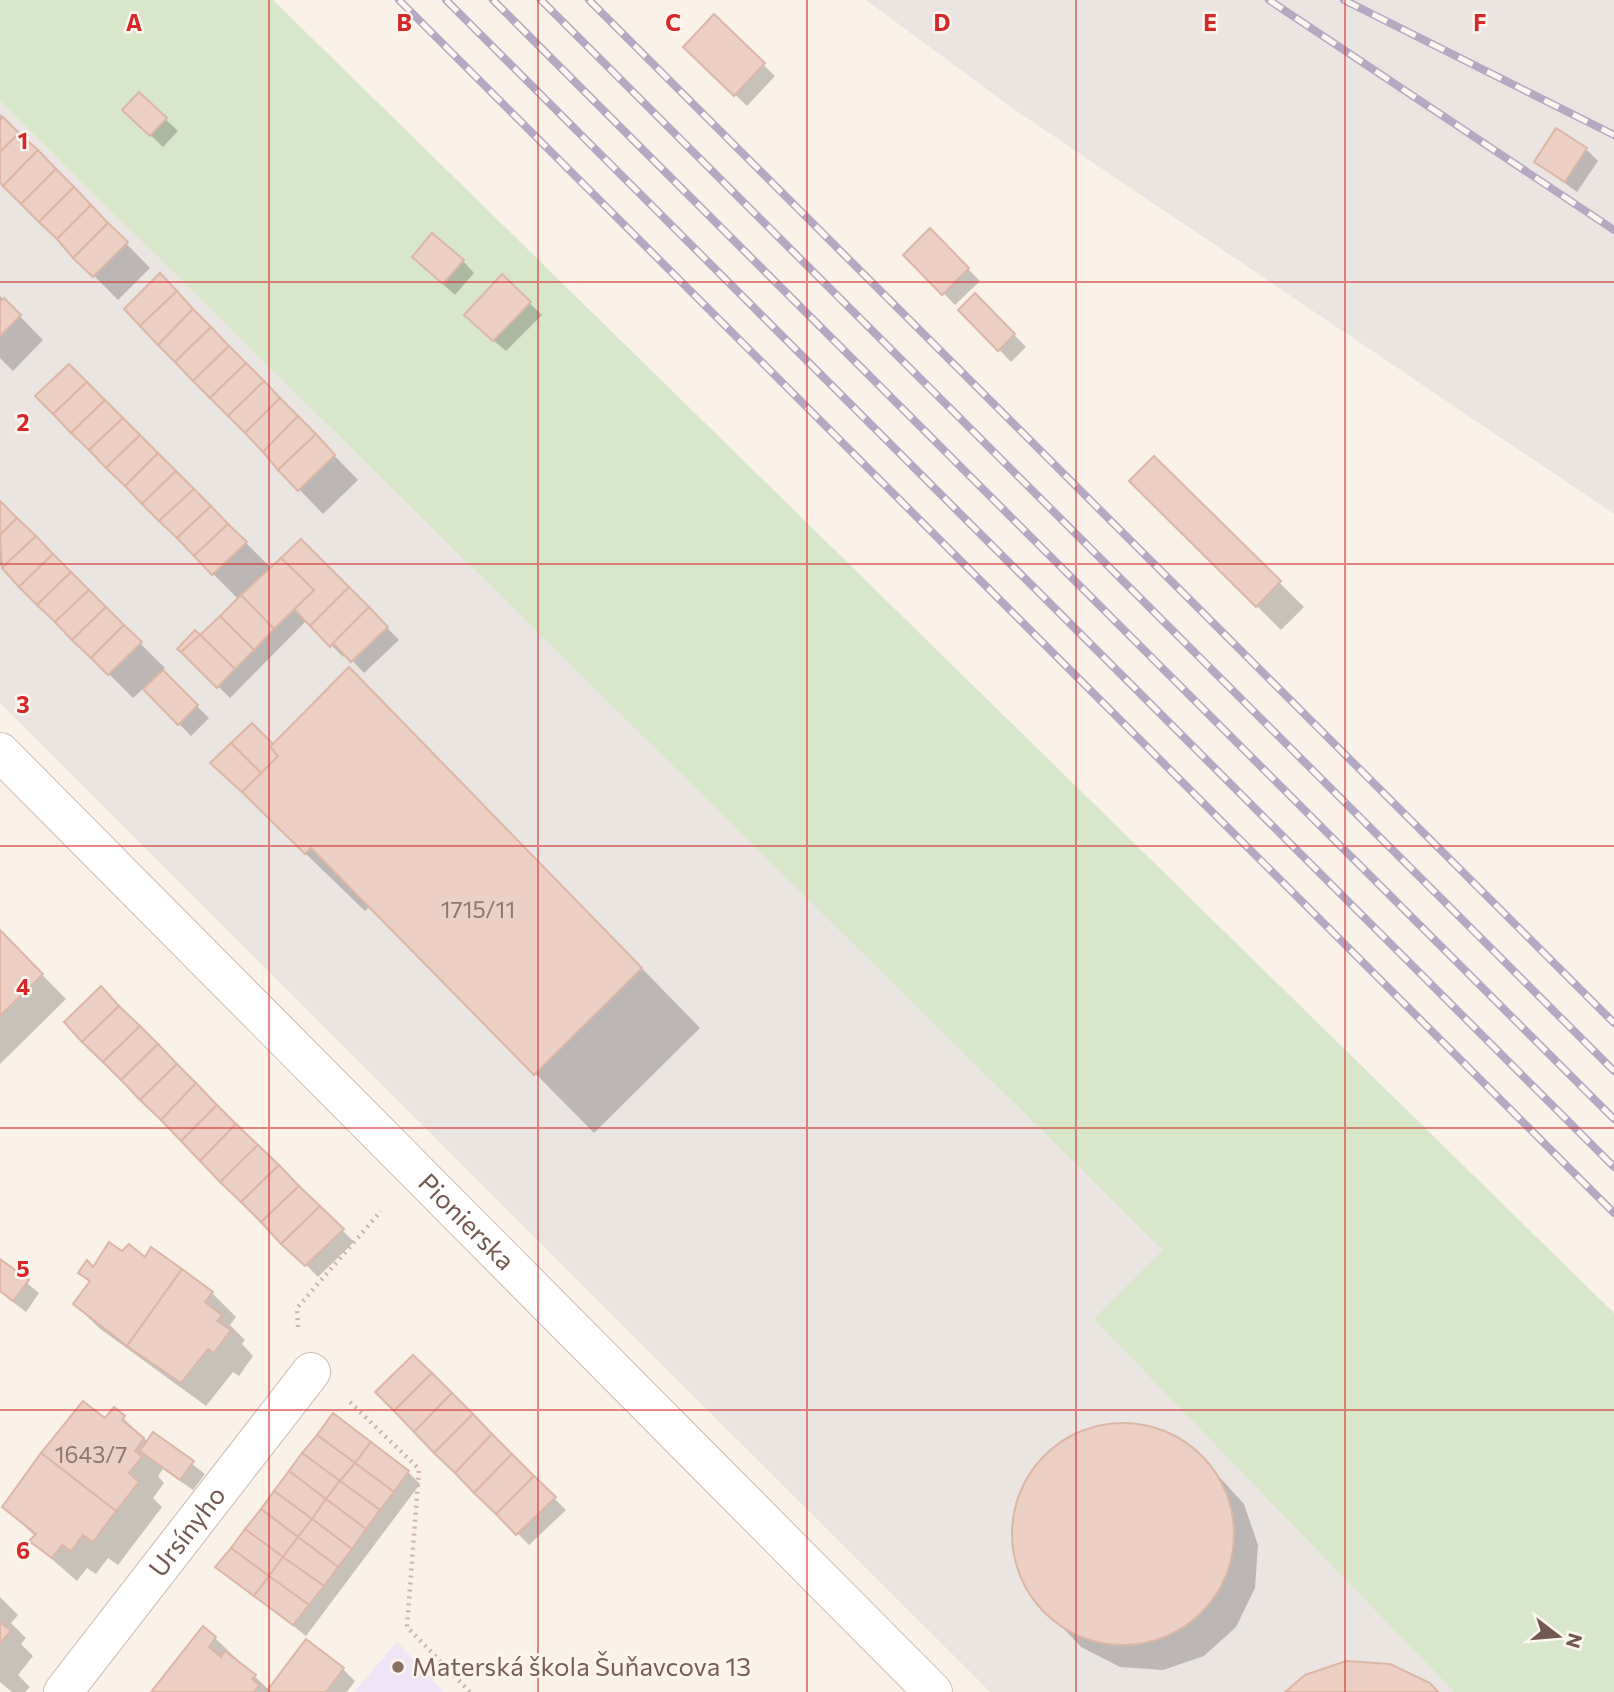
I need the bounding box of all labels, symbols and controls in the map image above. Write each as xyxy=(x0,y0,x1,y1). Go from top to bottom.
text: A xyxy=(126,8,143,36)
text: B xyxy=(396,8,412,36)
text: C xyxy=(665,8,681,36)
text: D xyxy=(934,8,951,36)
text: E xyxy=(1203,8,1217,36)
text: F xyxy=(1473,8,1487,36)
text: 1 xyxy=(18,126,28,154)
text: 2 xyxy=(16,408,30,436)
text: 3 xyxy=(16,690,30,718)
house number: 1715/11 xyxy=(441,895,515,923)
text: 4 xyxy=(16,972,30,1000)
street label: Pionierska xyxy=(413,1166,522,1275)
text: 5 xyxy=(16,1254,30,1282)
house number: 1643/7 xyxy=(55,1440,127,1468)
street label: Ursínyho xyxy=(141,1479,231,1582)
text: 6 xyxy=(16,1536,30,1564)
north arrow xyxy=(1523,1601,1593,1671)
text: N xyxy=(1562,1631,1588,1651)
place label: Materská škola Šuňavcova 13 xyxy=(412,1650,751,1681)
marker: Materská škola Šuňavcova 13 xyxy=(390,1659,406,1675)

